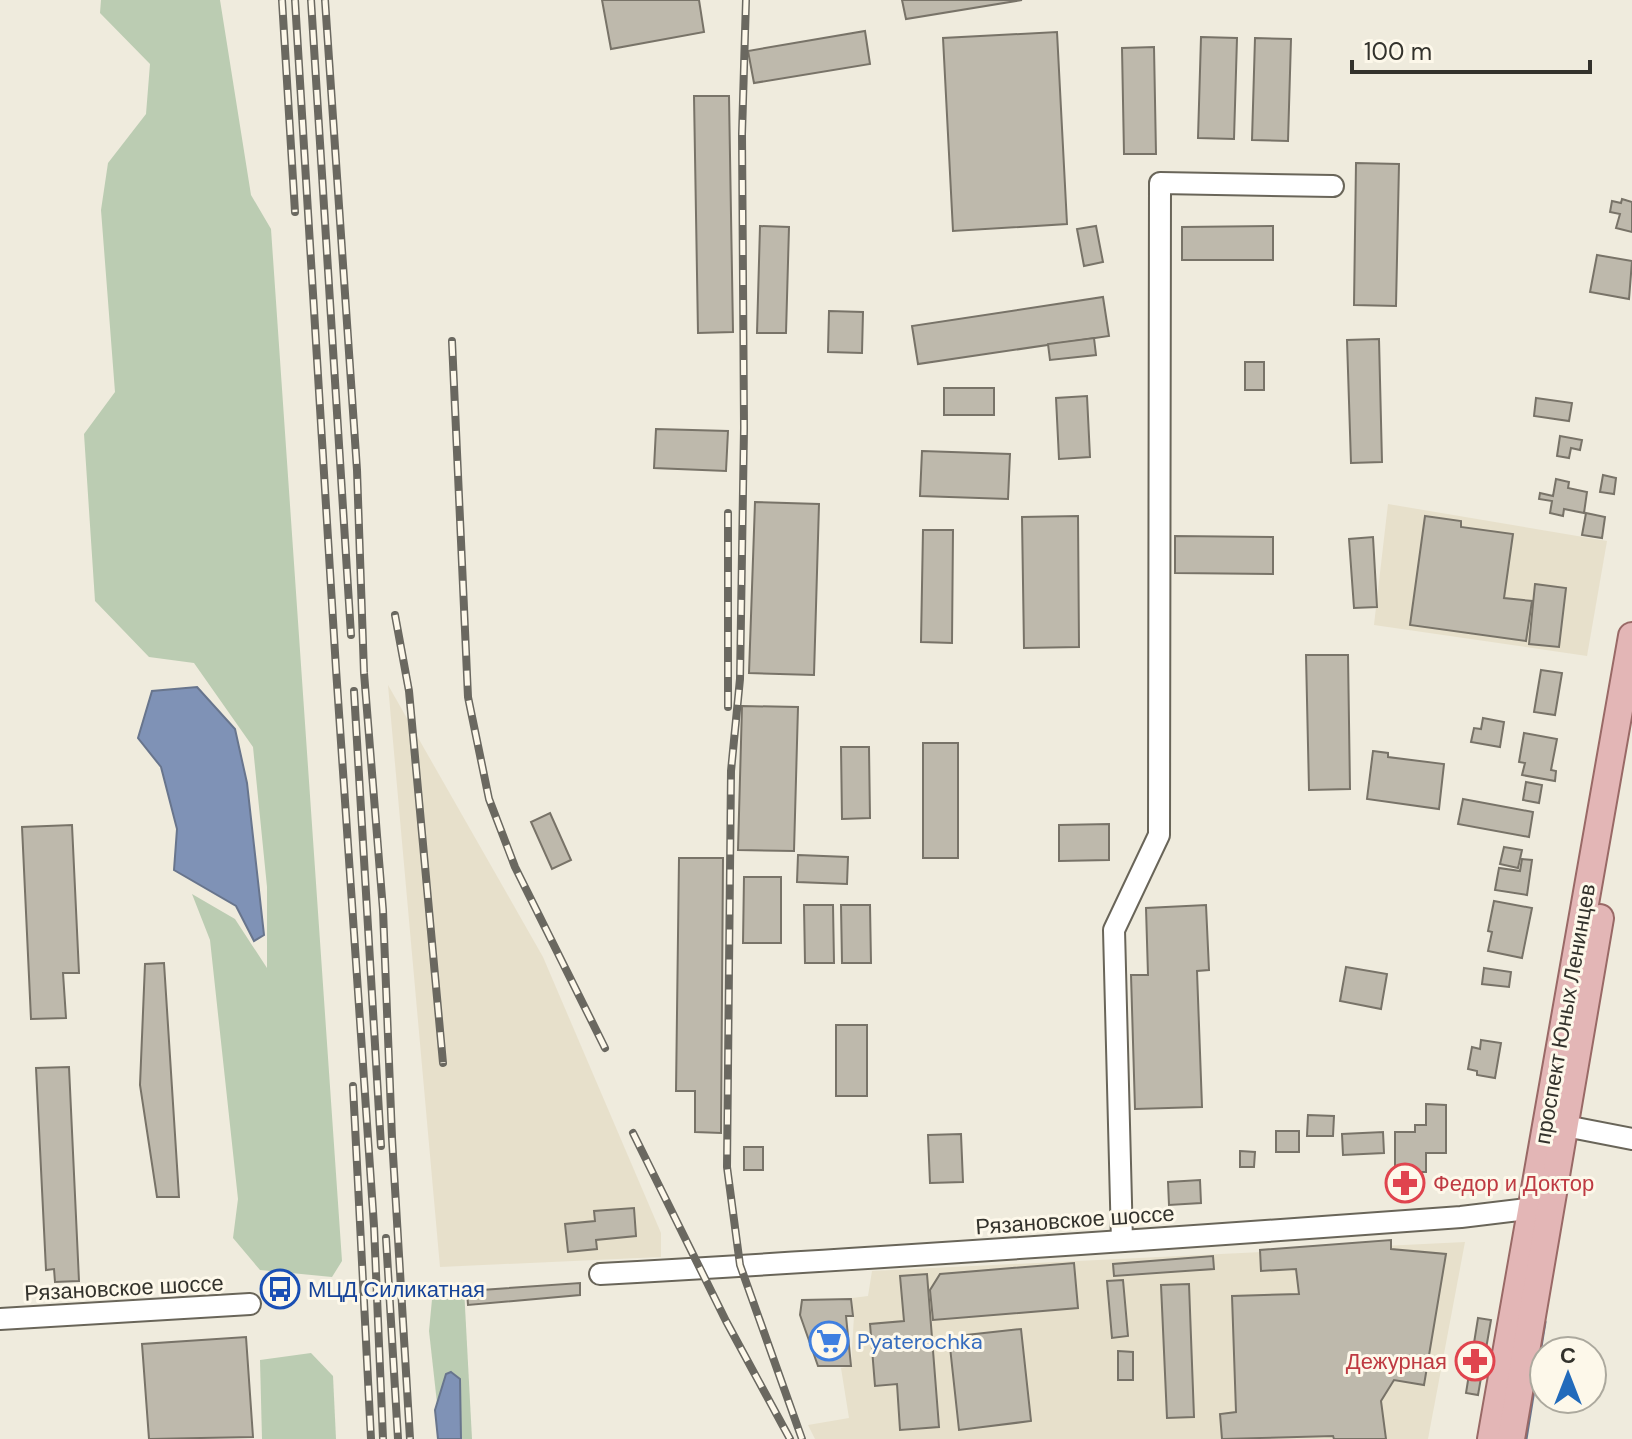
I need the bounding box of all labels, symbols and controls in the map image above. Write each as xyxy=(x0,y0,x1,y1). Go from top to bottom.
scale bar xyxy=(1352,24,1590,74)
text: 100 m xyxy=(1364,36,1432,67)
street label: проспект Юных Ленинцев xyxy=(1528,882,1602,1146)
pharmacy icon: Федор и Доктор xyxy=(1384,1162,1426,1204)
place label: Федор и Доктор xyxy=(1433,1169,1594,1198)
street label: Рязановское шоссе xyxy=(975,1199,1175,1241)
street label: Рязановское шоссе xyxy=(24,1268,224,1308)
bus stop icon: МЦД Силикатная xyxy=(259,1268,301,1310)
place label: МЦД Силикатная xyxy=(308,1275,485,1304)
supermarket icon: Pyaterochka xyxy=(808,1320,850,1362)
place label: Pyaterochka xyxy=(857,1327,983,1356)
north arrow xyxy=(1528,1335,1608,1415)
pharmacy icon: Дежурная xyxy=(1454,1340,1496,1382)
text: С xyxy=(1560,1341,1576,1370)
place label: Дежурная xyxy=(1346,1347,1447,1376)

